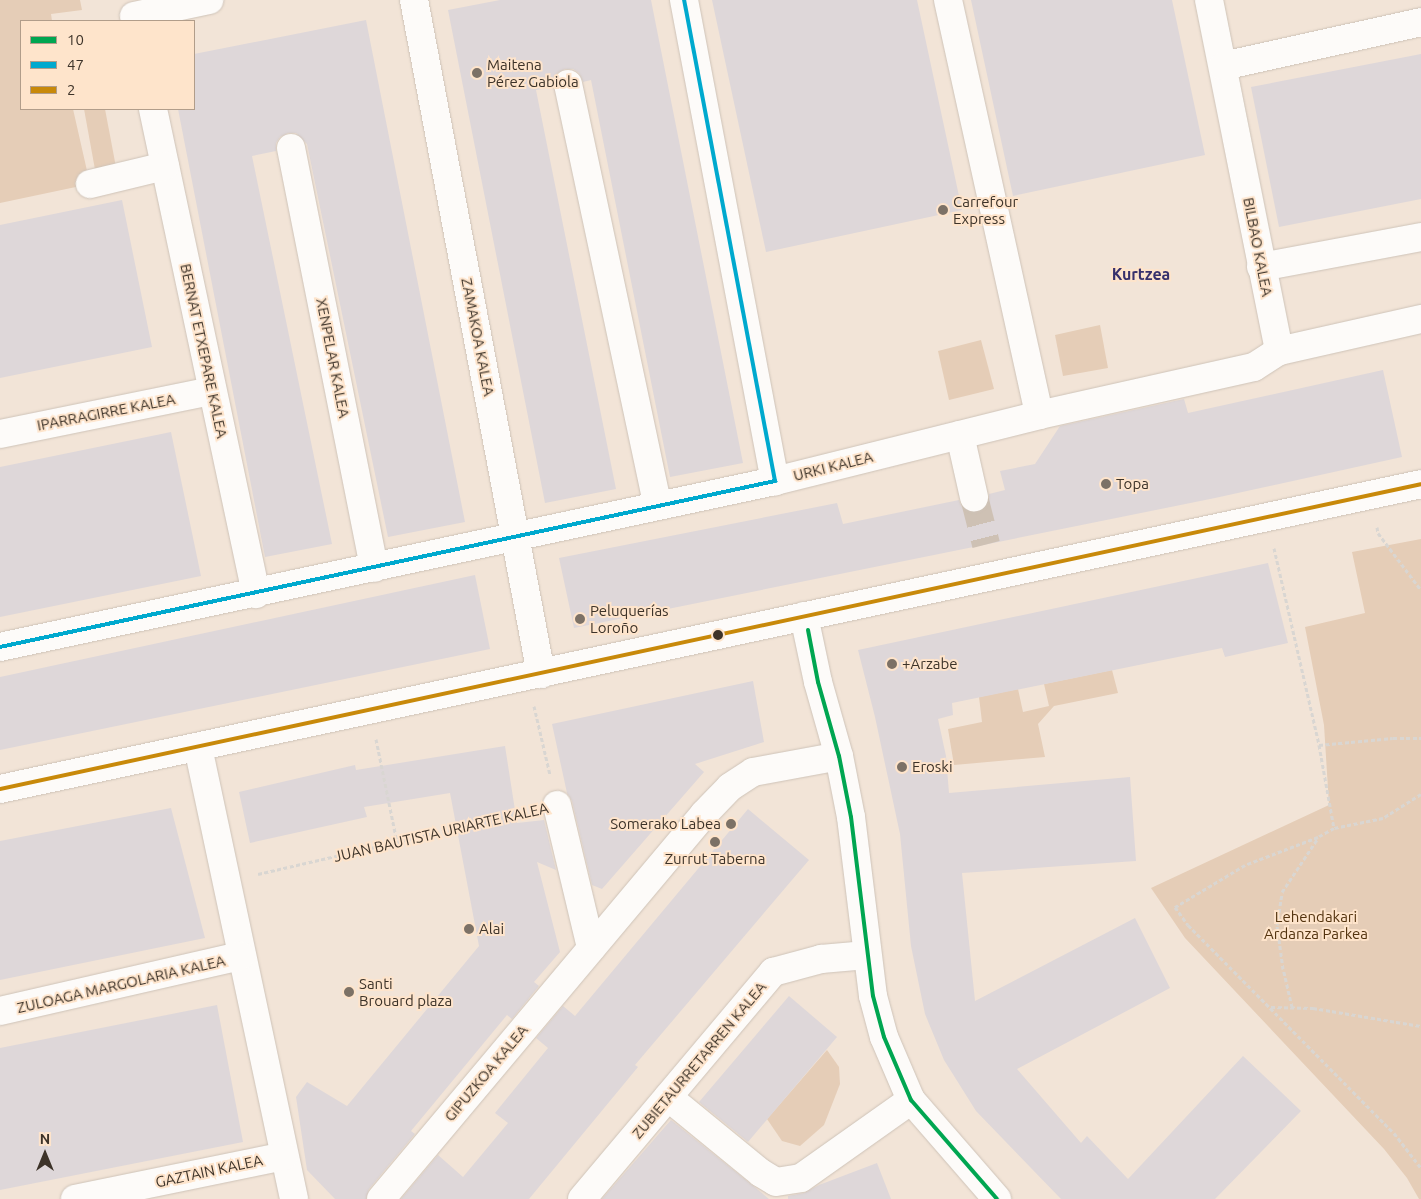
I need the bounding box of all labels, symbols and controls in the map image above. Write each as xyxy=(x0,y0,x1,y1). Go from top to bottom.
legend xyxy=(20,20,195,110)
text: 10 xyxy=(67,31,84,48)
place label: Maitena Pérez Gabiola xyxy=(487,55,579,90)
text: 47 xyxy=(67,56,84,73)
marker: Maitena Pérez Gabiola xyxy=(471,67,483,79)
text: 2 xyxy=(67,81,75,98)
place label: Carrefour Express xyxy=(953,192,1018,227)
street label: BILBAO KALEA xyxy=(1240,196,1276,298)
marker: Carrefour Express xyxy=(937,204,949,216)
street label: BERNAT ETXEPARE KALEA xyxy=(177,262,231,440)
district label: Kurtzea xyxy=(1112,264,1170,284)
street label: ZAMAKOA KALEA xyxy=(458,276,498,398)
street label: XENPELAR KALEA xyxy=(313,297,353,419)
street label: IPARRAGIRRE KALEA xyxy=(35,390,177,434)
street label: URKI KALEA xyxy=(791,447,875,485)
place label: Topa xyxy=(1116,475,1149,493)
marker: Topa xyxy=(1100,478,1112,490)
place label: Peluquerías Loroño xyxy=(590,601,669,636)
marker: Peluquerías Loroño xyxy=(574,613,586,625)
unlabelled marker xyxy=(713,630,723,640)
place label: +Arzabe xyxy=(902,655,958,673)
marker: +Arzabe xyxy=(886,658,898,670)
place label: Eroski xyxy=(912,758,953,776)
marker: Eroski xyxy=(896,761,908,773)
street label: JUAN BAUTISTA URIARTE KALEA xyxy=(332,799,550,865)
place label: Somerako Labea xyxy=(610,815,721,833)
marker: Somerako Labea xyxy=(725,818,737,830)
marker: Zurrut Taberna xyxy=(709,836,721,848)
place label: Zurrut Taberna xyxy=(665,850,765,868)
park label: Lehendakari Ardanza Parkea xyxy=(1264,907,1368,942)
place label: Alai xyxy=(479,920,504,938)
marker: Alai xyxy=(463,923,475,935)
street label: ZULOAGA MARGOLARIA KALEA xyxy=(15,951,227,1017)
place label: Santi Brouard plaza xyxy=(359,974,452,1009)
street label: ZUBIETAURRETARREN KALEA xyxy=(628,978,770,1142)
marker: Santi Brouard plaza xyxy=(343,986,355,998)
street label: GIPUZKOA KALEA xyxy=(440,1021,532,1125)
north arrow xyxy=(20,1129,70,1179)
text: N xyxy=(40,1131,50,1147)
street label: GAZTAIN KALEA xyxy=(154,1151,264,1191)

